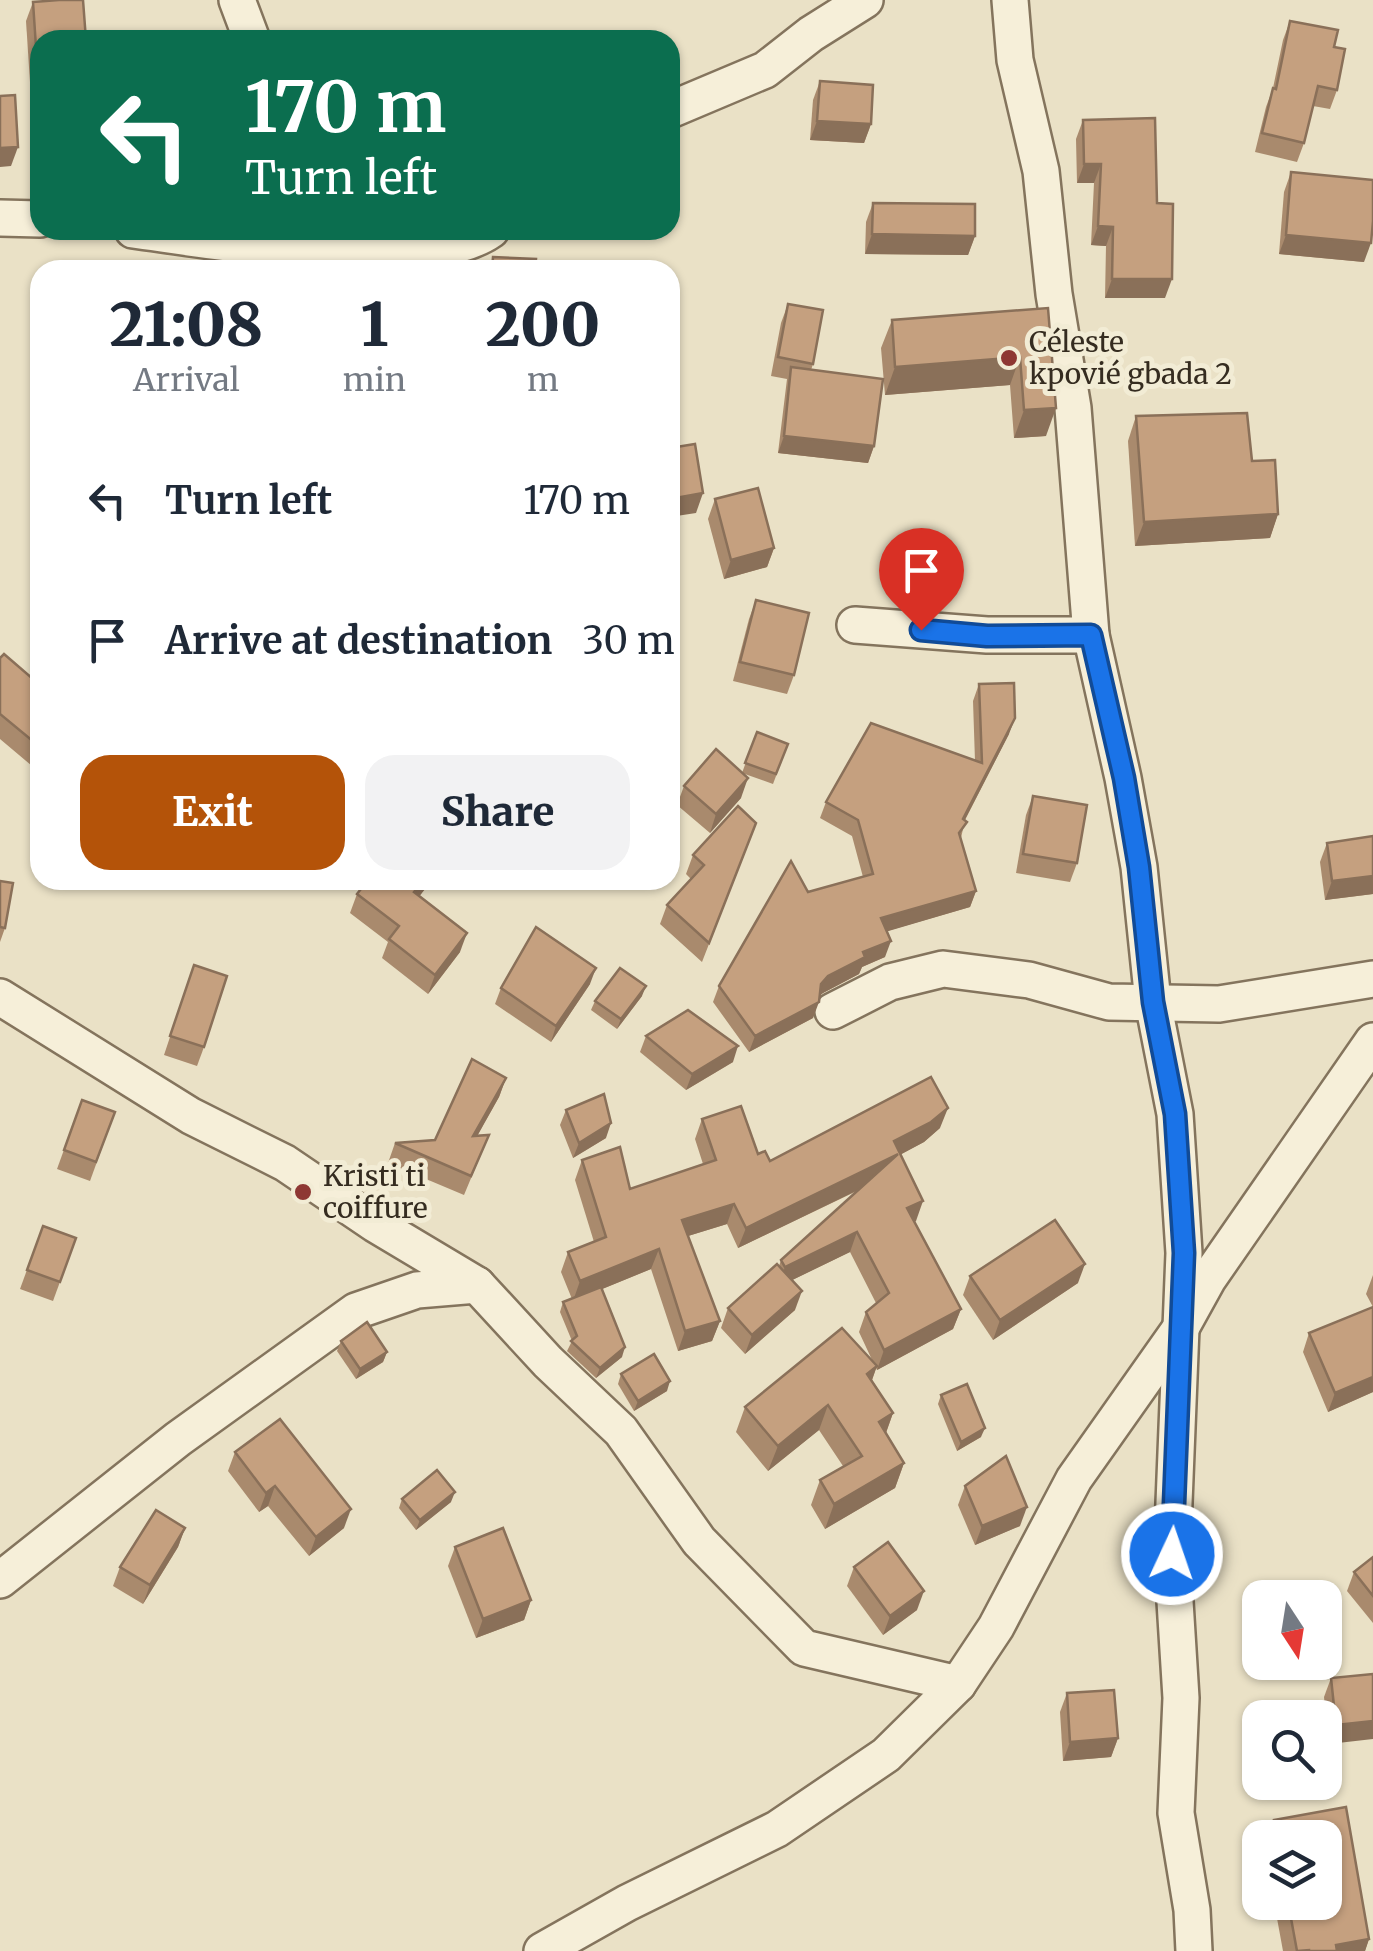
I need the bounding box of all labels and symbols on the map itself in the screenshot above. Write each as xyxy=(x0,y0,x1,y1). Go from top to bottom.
place label: Céleste kpovié gbada 2 xyxy=(1029,324,1232,392)
marker: Céleste kpovié gbada 2 xyxy=(998,347,1020,369)
pin xyxy=(879,528,964,631)
place label: Kristi ti coiffure xyxy=(323,1158,428,1226)
marker: Kristi ti coiffure xyxy=(292,1181,314,1203)
position arrow xyxy=(1120,1502,1224,1606)
north arrow xyxy=(1242,1580,1342,1680)

